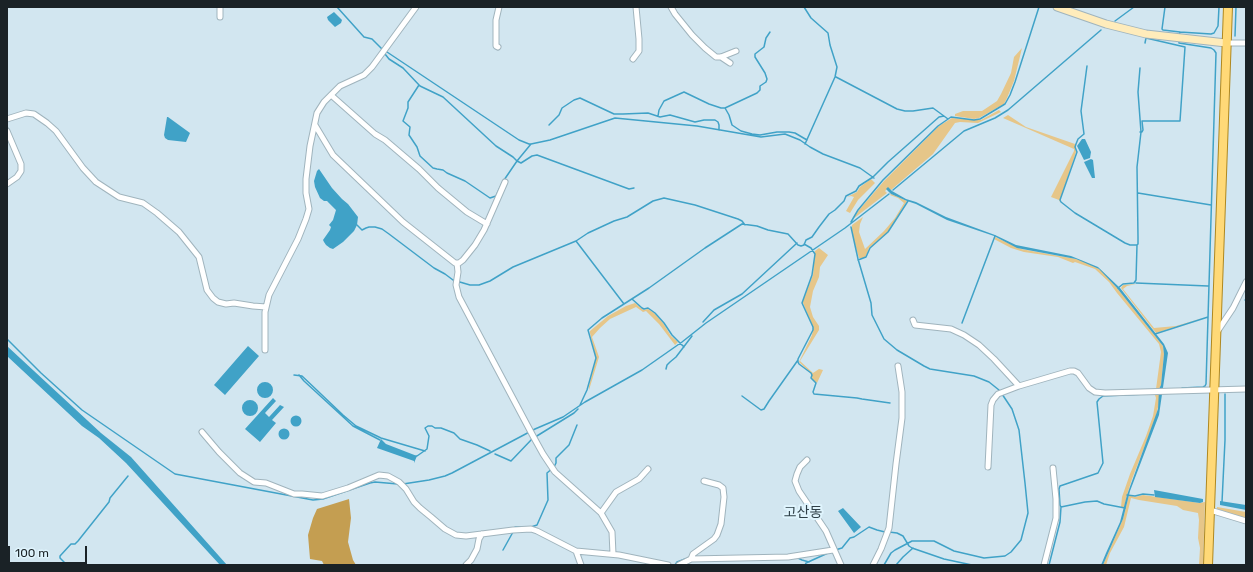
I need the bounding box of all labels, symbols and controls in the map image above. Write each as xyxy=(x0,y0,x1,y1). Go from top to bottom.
district label: 고산동 xyxy=(784,505,822,521)
scale bar xyxy=(10,538,89,564)
text: 100 m xyxy=(15,546,49,560)

